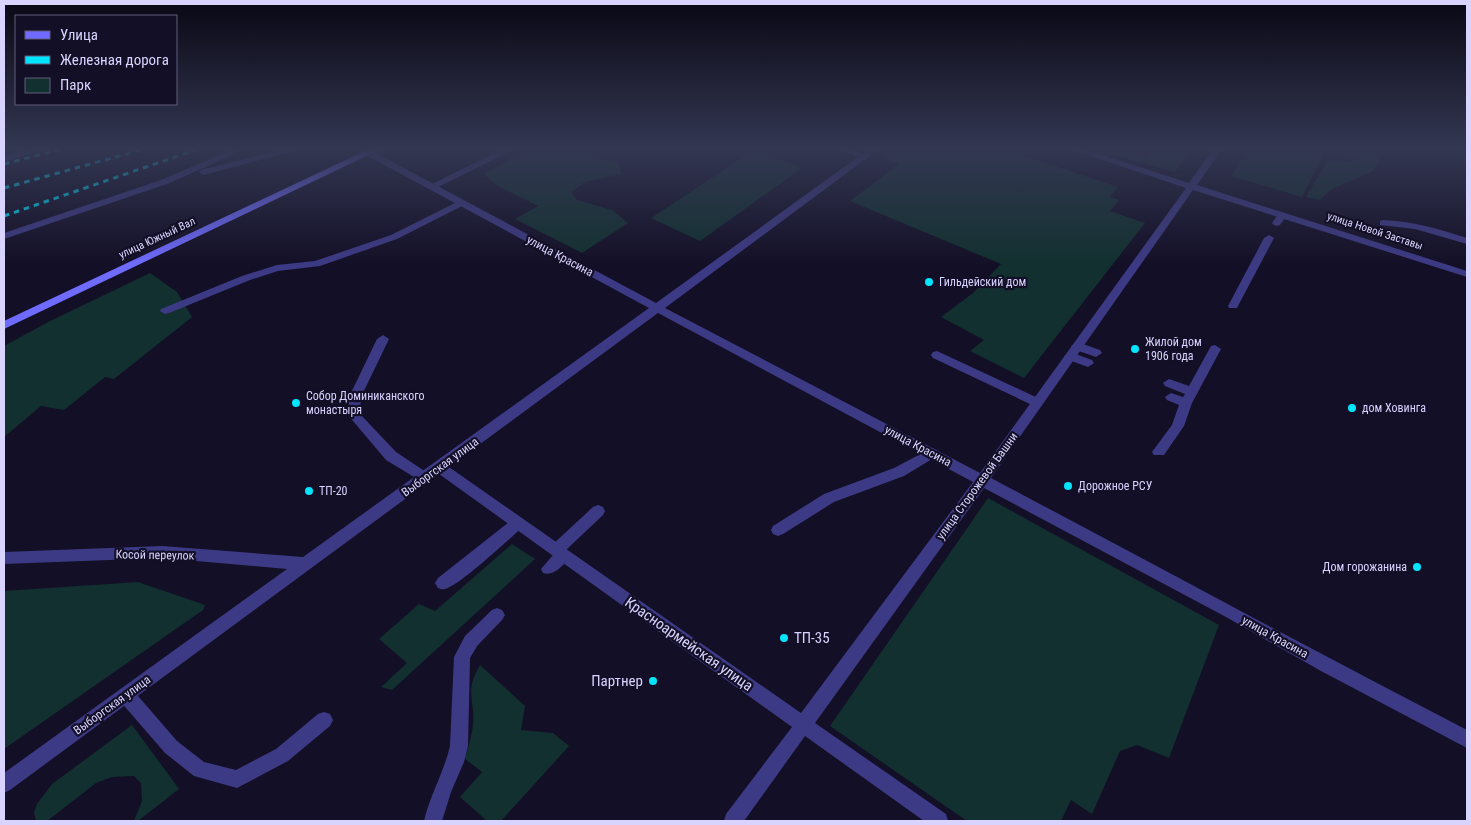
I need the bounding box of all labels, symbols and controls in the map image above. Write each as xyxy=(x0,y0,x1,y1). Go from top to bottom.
legend xyxy=(15,15,178,105)
text: Улица xyxy=(60,26,98,44)
text: Железная дорога xyxy=(60,51,169,69)
text: Парк xyxy=(60,76,91,94)
street label: улица Новой Заставы xyxy=(1326,209,1424,253)
street label: улица Южный Вал xyxy=(117,215,197,261)
street label: улица Красина xyxy=(524,233,596,280)
place label: Гильдейский дом xyxy=(939,275,1026,289)
marker: Гильдейский дом xyxy=(923,276,935,288)
place label: Жилой дом 1906 года xyxy=(1145,335,1202,363)
marker: Жилой дом 1906 года xyxy=(1129,343,1141,355)
place label: Собор Доминиканского монастыря xyxy=(306,389,425,417)
marker: Собор Доминиканского монастыря xyxy=(290,397,302,409)
place label: дом Ховинга xyxy=(1362,401,1426,415)
marker: дом Ховинга xyxy=(1346,402,1358,414)
street label: улица Красина xyxy=(882,423,954,470)
street label: улица Сторожевой Башни xyxy=(934,430,1020,542)
street label: Выборгская улица xyxy=(399,434,481,500)
place label: Дорожное РСУ xyxy=(1078,479,1153,493)
marker: Дорожное РСУ xyxy=(1062,480,1074,492)
place label: ТП-20 xyxy=(319,484,348,498)
marker: ТП-20 xyxy=(303,485,315,497)
street label: Косой переулок xyxy=(115,547,195,563)
place label: Дом горожанина xyxy=(1323,560,1407,574)
marker: Дом горожанина xyxy=(1411,561,1423,573)
street label: Красноармейская улица xyxy=(622,593,756,695)
street label: улица Красина xyxy=(1239,613,1311,661)
place label: ТП-35 xyxy=(794,629,830,647)
marker: ТП-35 xyxy=(778,632,790,644)
street label: Выборгская улица xyxy=(71,672,153,738)
place label: Партнер xyxy=(591,672,643,690)
marker: Партнер xyxy=(647,675,659,687)

